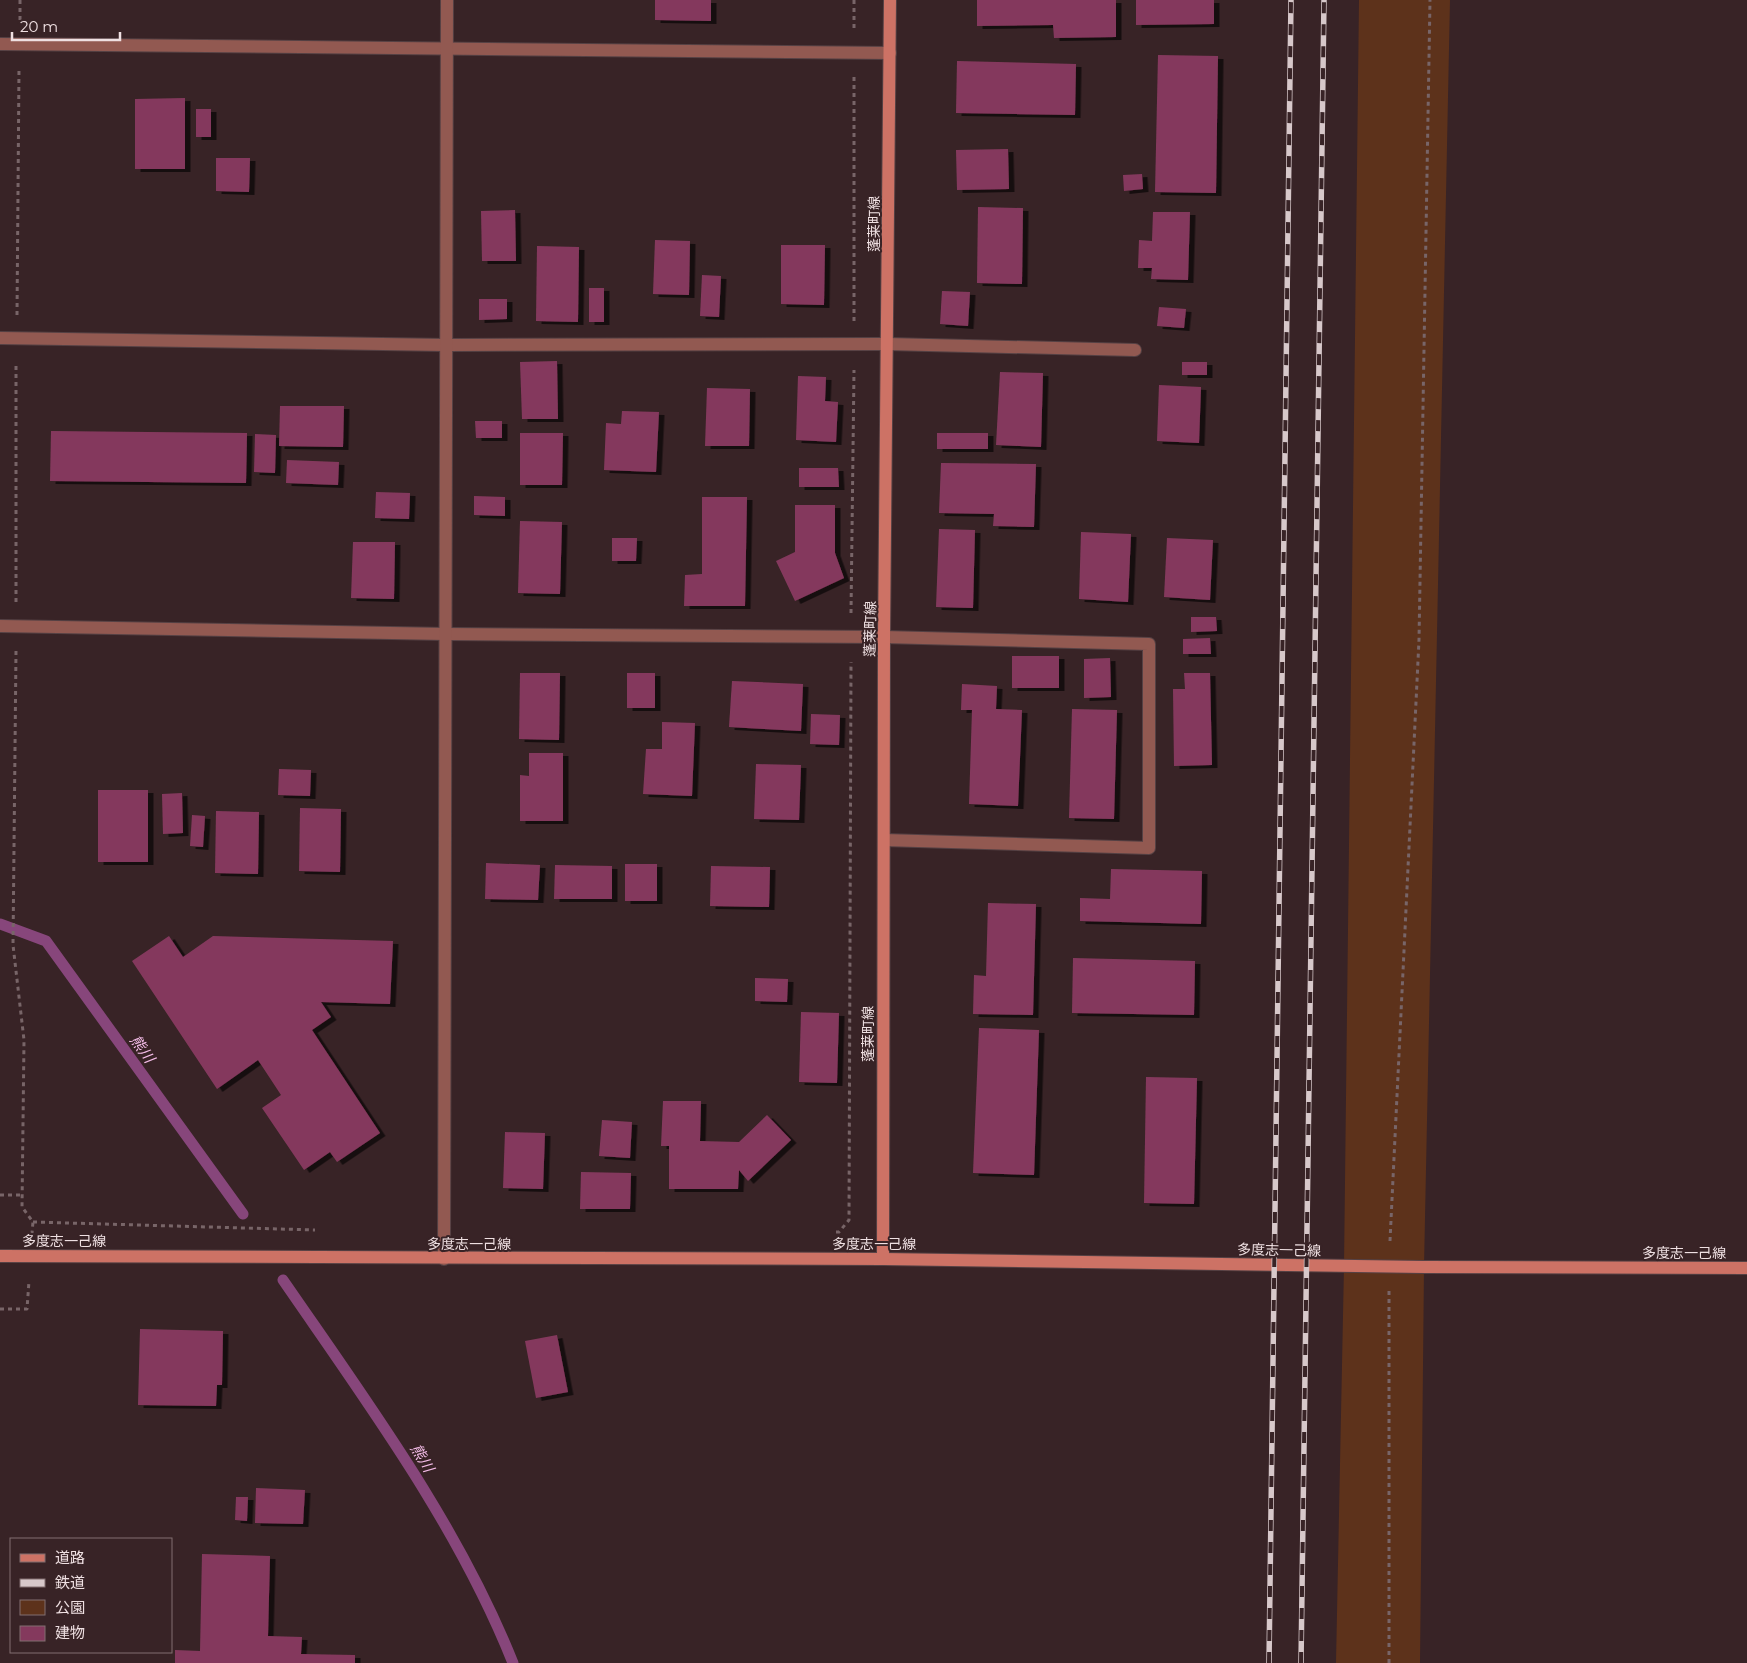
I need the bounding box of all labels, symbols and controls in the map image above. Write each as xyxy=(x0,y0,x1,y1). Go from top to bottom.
scale bar xyxy=(12,10,120,42)
text: 20 m xyxy=(20,17,58,36)
street label: 蓬莱町線 xyxy=(865,196,883,252)
street label: 蓬莱町線 xyxy=(861,601,879,657)
street label: 蓬莱町線 xyxy=(859,1006,877,1062)
water label: 熊川 xyxy=(126,1031,160,1068)
street label: 多度志一己線 xyxy=(22,1232,106,1250)
street label: 多度志一己線 xyxy=(427,1235,511,1253)
street label: 多度志一己線 xyxy=(832,1235,916,1253)
street label: 多度志一己線 xyxy=(1237,1240,1321,1260)
street label: 多度志一己線 xyxy=(1642,1244,1726,1262)
water label: 熊川 xyxy=(407,1440,439,1477)
legend xyxy=(10,1538,172,1653)
text: 道路 xyxy=(55,1548,85,1567)
text: 鉄道 xyxy=(55,1573,85,1592)
text: 公園 xyxy=(55,1598,85,1617)
text: 建物 xyxy=(55,1623,85,1642)

